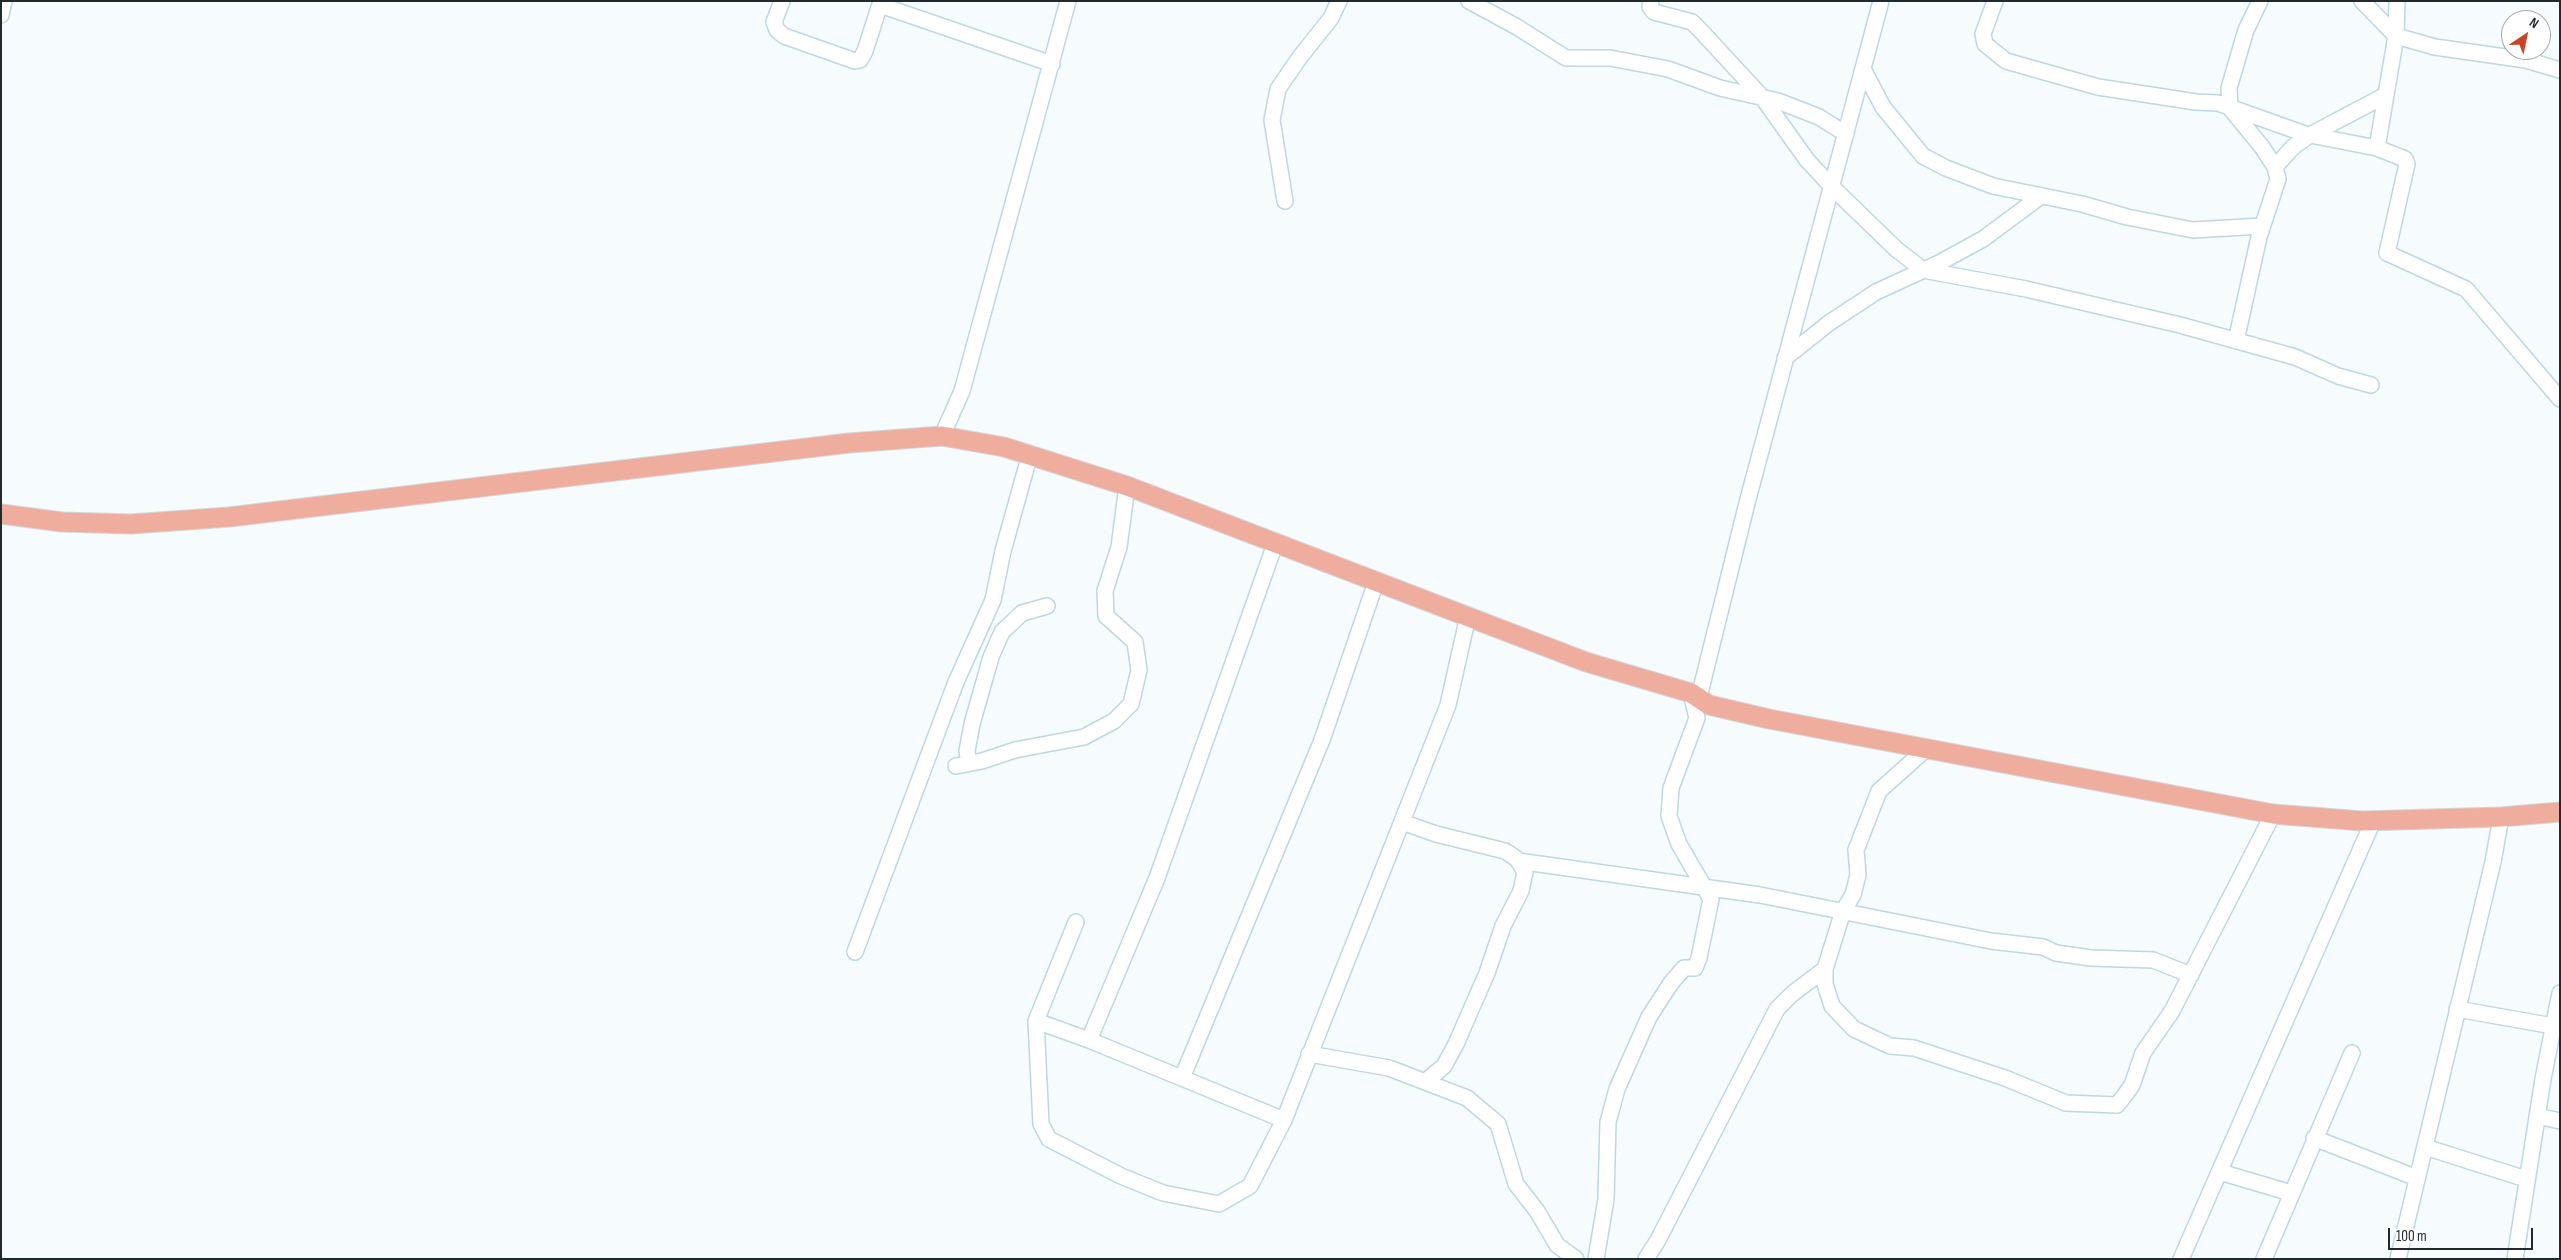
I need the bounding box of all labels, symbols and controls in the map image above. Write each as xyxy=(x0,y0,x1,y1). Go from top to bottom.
north arrow xyxy=(2501,10,2551,60)
text: N xyxy=(2526,14,2542,32)
scale bar xyxy=(2391,1218,2536,1250)
text: 100 m xyxy=(2396,1227,2427,1246)

